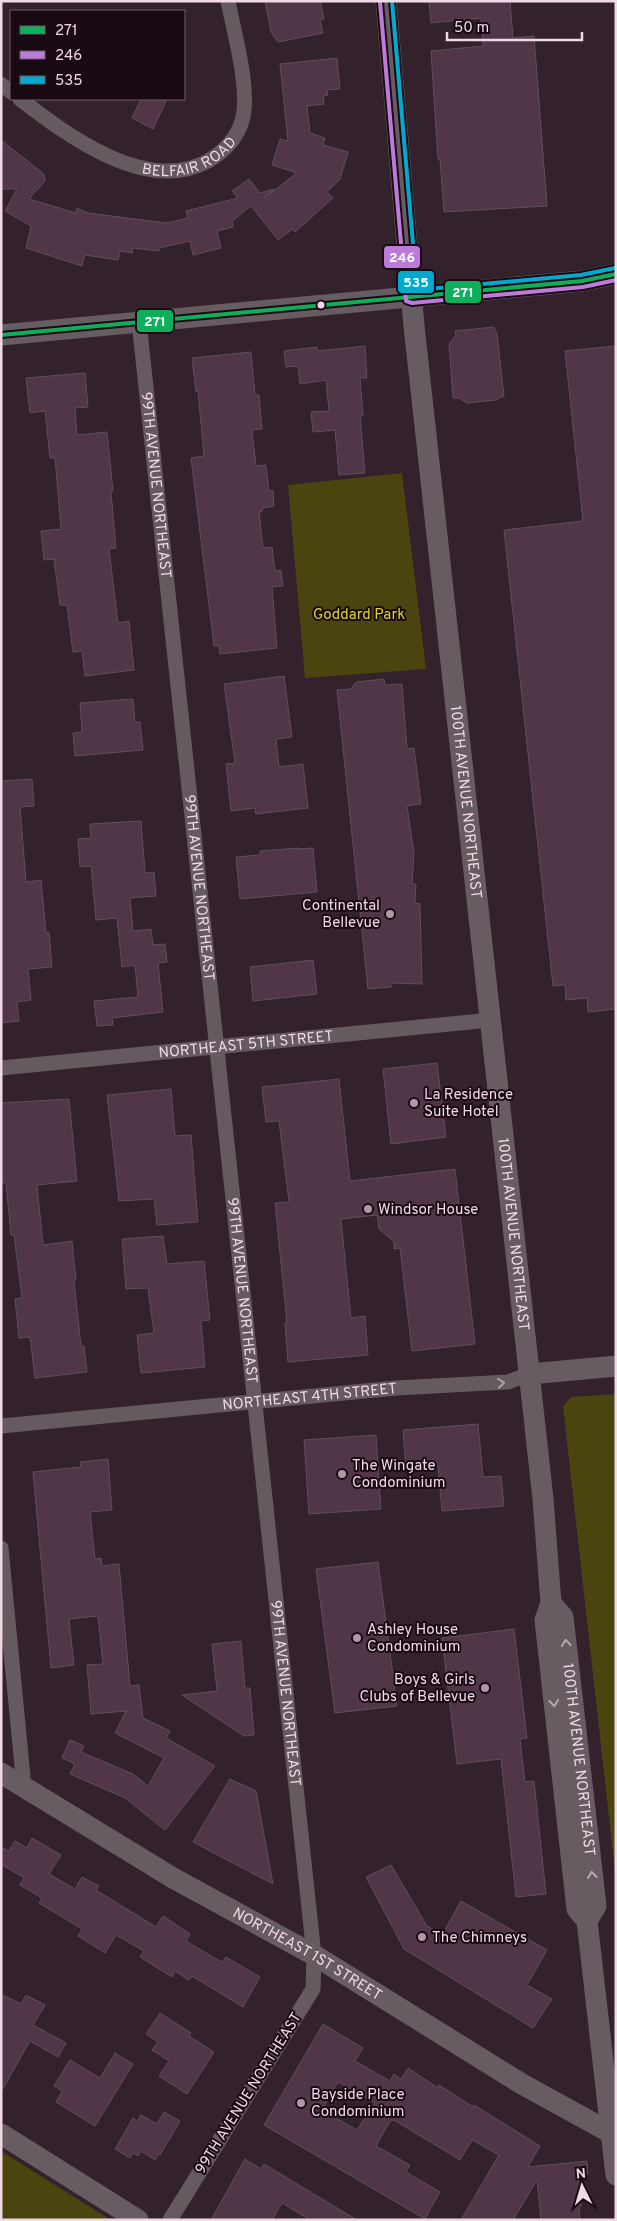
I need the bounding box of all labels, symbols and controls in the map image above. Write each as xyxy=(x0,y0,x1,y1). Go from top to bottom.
legend xyxy=(10,10,185,100)
scale bar xyxy=(447,10,582,42)
text: 50 m xyxy=(454,19,489,38)
text: 271 xyxy=(55,22,78,41)
text: 246 xyxy=(55,47,82,66)
text: 535 xyxy=(55,72,83,91)
street label: BELFAIR ROAD xyxy=(140,134,242,182)
line badge: 246 xyxy=(383,245,421,269)
text: 246 xyxy=(389,250,415,267)
line badge: 535 xyxy=(397,270,435,294)
text: 535 xyxy=(403,275,429,292)
line badge: 271 xyxy=(444,280,482,304)
text: 271 xyxy=(452,285,474,302)
unlabelled marker xyxy=(316,300,326,310)
line badge: 271 xyxy=(136,309,174,333)
text: 271 xyxy=(144,314,166,331)
street label: 99TH AVENUE NORTHEAST xyxy=(136,391,174,579)
park label: Goddard Park xyxy=(313,606,405,625)
street label: 100TH AVENUE NORTHEAST xyxy=(445,705,485,899)
street label: 99TH AVENUE NORTHEAST xyxy=(179,794,218,982)
place label: Continental Bellevue xyxy=(302,897,380,933)
marker: Continental Bellevue xyxy=(384,908,396,920)
street label: NORTHEAST 5TH STREET xyxy=(158,1028,334,1064)
place label: La Residence Suite Hotel xyxy=(424,1086,513,1122)
marker: La Residence Suite Hotel xyxy=(408,1097,420,1109)
street label: 100TH AVENUE NORTHEAST xyxy=(492,1137,532,1332)
street label: 99TH AVENUE NORTHEAST xyxy=(222,1197,261,1385)
place label: Windsor House xyxy=(378,1201,478,1220)
marker: Windsor House xyxy=(362,1203,374,1215)
one-way arrow xyxy=(497,1377,505,1388)
street label: NORTHEAST 4TH STREET xyxy=(222,1380,398,1416)
place label: The Wingate Condominium xyxy=(352,1457,446,1493)
marker: The Wingate Condominium xyxy=(336,1468,348,1480)
street label: 99TH AVENUE NORTHEAST xyxy=(265,1599,304,1787)
place label: Ashley House Condominium xyxy=(367,1621,461,1657)
marker: Ashley House Condominium xyxy=(351,1632,363,1644)
one-way arrow xyxy=(561,1639,572,1647)
street label: 100TH AVENUE NORTHEAST xyxy=(557,1662,598,1857)
place label: Boys & Girls Clubs of Bellevue xyxy=(360,1671,475,1707)
marker: Boys & Girls Clubs of Bellevue xyxy=(479,1682,491,1694)
one-way arrow xyxy=(548,1699,559,1707)
one-way arrow xyxy=(587,1870,597,1879)
street label: NORTHEAST 1ST STREET xyxy=(229,1904,385,2006)
place label: The Chimneys xyxy=(432,1929,527,1948)
marker: The Chimneys xyxy=(416,1931,428,1943)
street label: 99TH AVENUE NORTHEAST xyxy=(192,2010,307,2178)
place label: Bayside Place Condominium xyxy=(311,2086,405,2122)
marker: Bayside Place Condominium xyxy=(295,2097,307,2109)
north arrow xyxy=(557,2161,607,2211)
text: N xyxy=(575,2166,587,2183)

